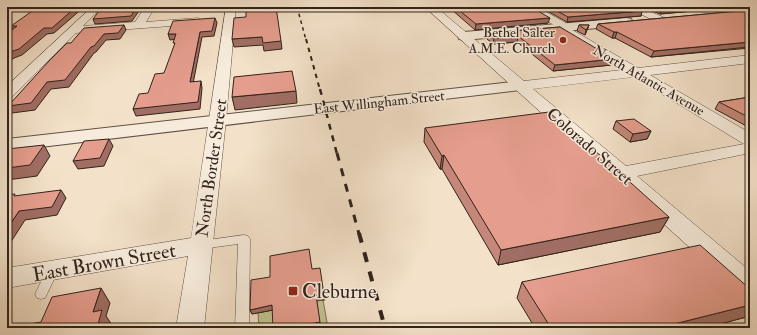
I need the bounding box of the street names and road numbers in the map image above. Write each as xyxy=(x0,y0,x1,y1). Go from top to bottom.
street label: North Atlantic Avenue xyxy=(590,42,708,119)
street label: East Willingham Street xyxy=(313,87,446,118)
street label: North Border Street xyxy=(191,97,232,238)
street label: Colorado Street xyxy=(542,103,637,190)
street label: East Brown Street xyxy=(30,237,178,287)

